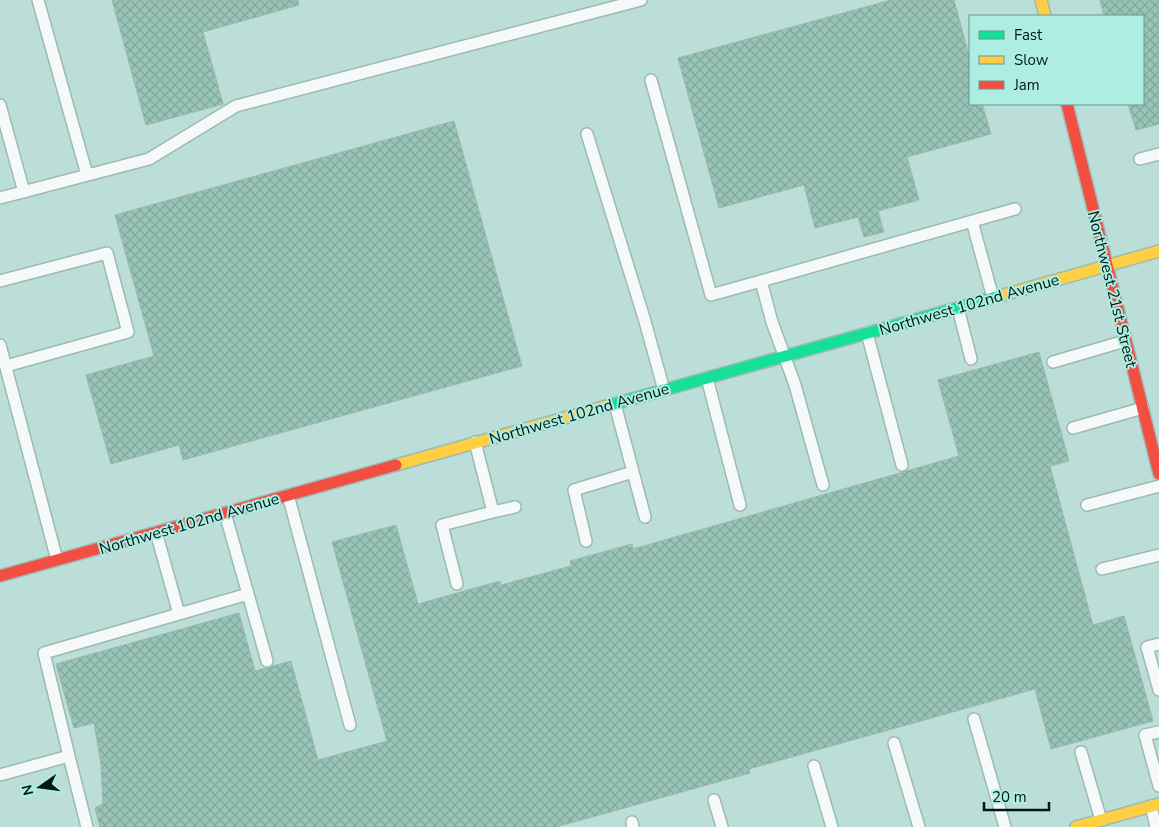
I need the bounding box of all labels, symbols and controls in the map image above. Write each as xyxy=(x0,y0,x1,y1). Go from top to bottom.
legend xyxy=(969,15,1144,105)
text: Fast xyxy=(1014,25,1043,45)
text: Slow xyxy=(1014,50,1049,70)
text: Jam xyxy=(1013,75,1040,95)
street label: Northwest 21st Street xyxy=(1082,209,1142,370)
street label: Northwest 102nd Avenue xyxy=(877,269,1062,341)
street label: Northwest 102nd Avenue xyxy=(487,378,672,450)
street label: Northwest 102nd Avenue xyxy=(97,488,282,560)
north arrow xyxy=(15,762,65,812)
scale bar xyxy=(984,780,1049,812)
text: N xyxy=(17,783,38,797)
text: 20 m xyxy=(992,787,1027,807)

